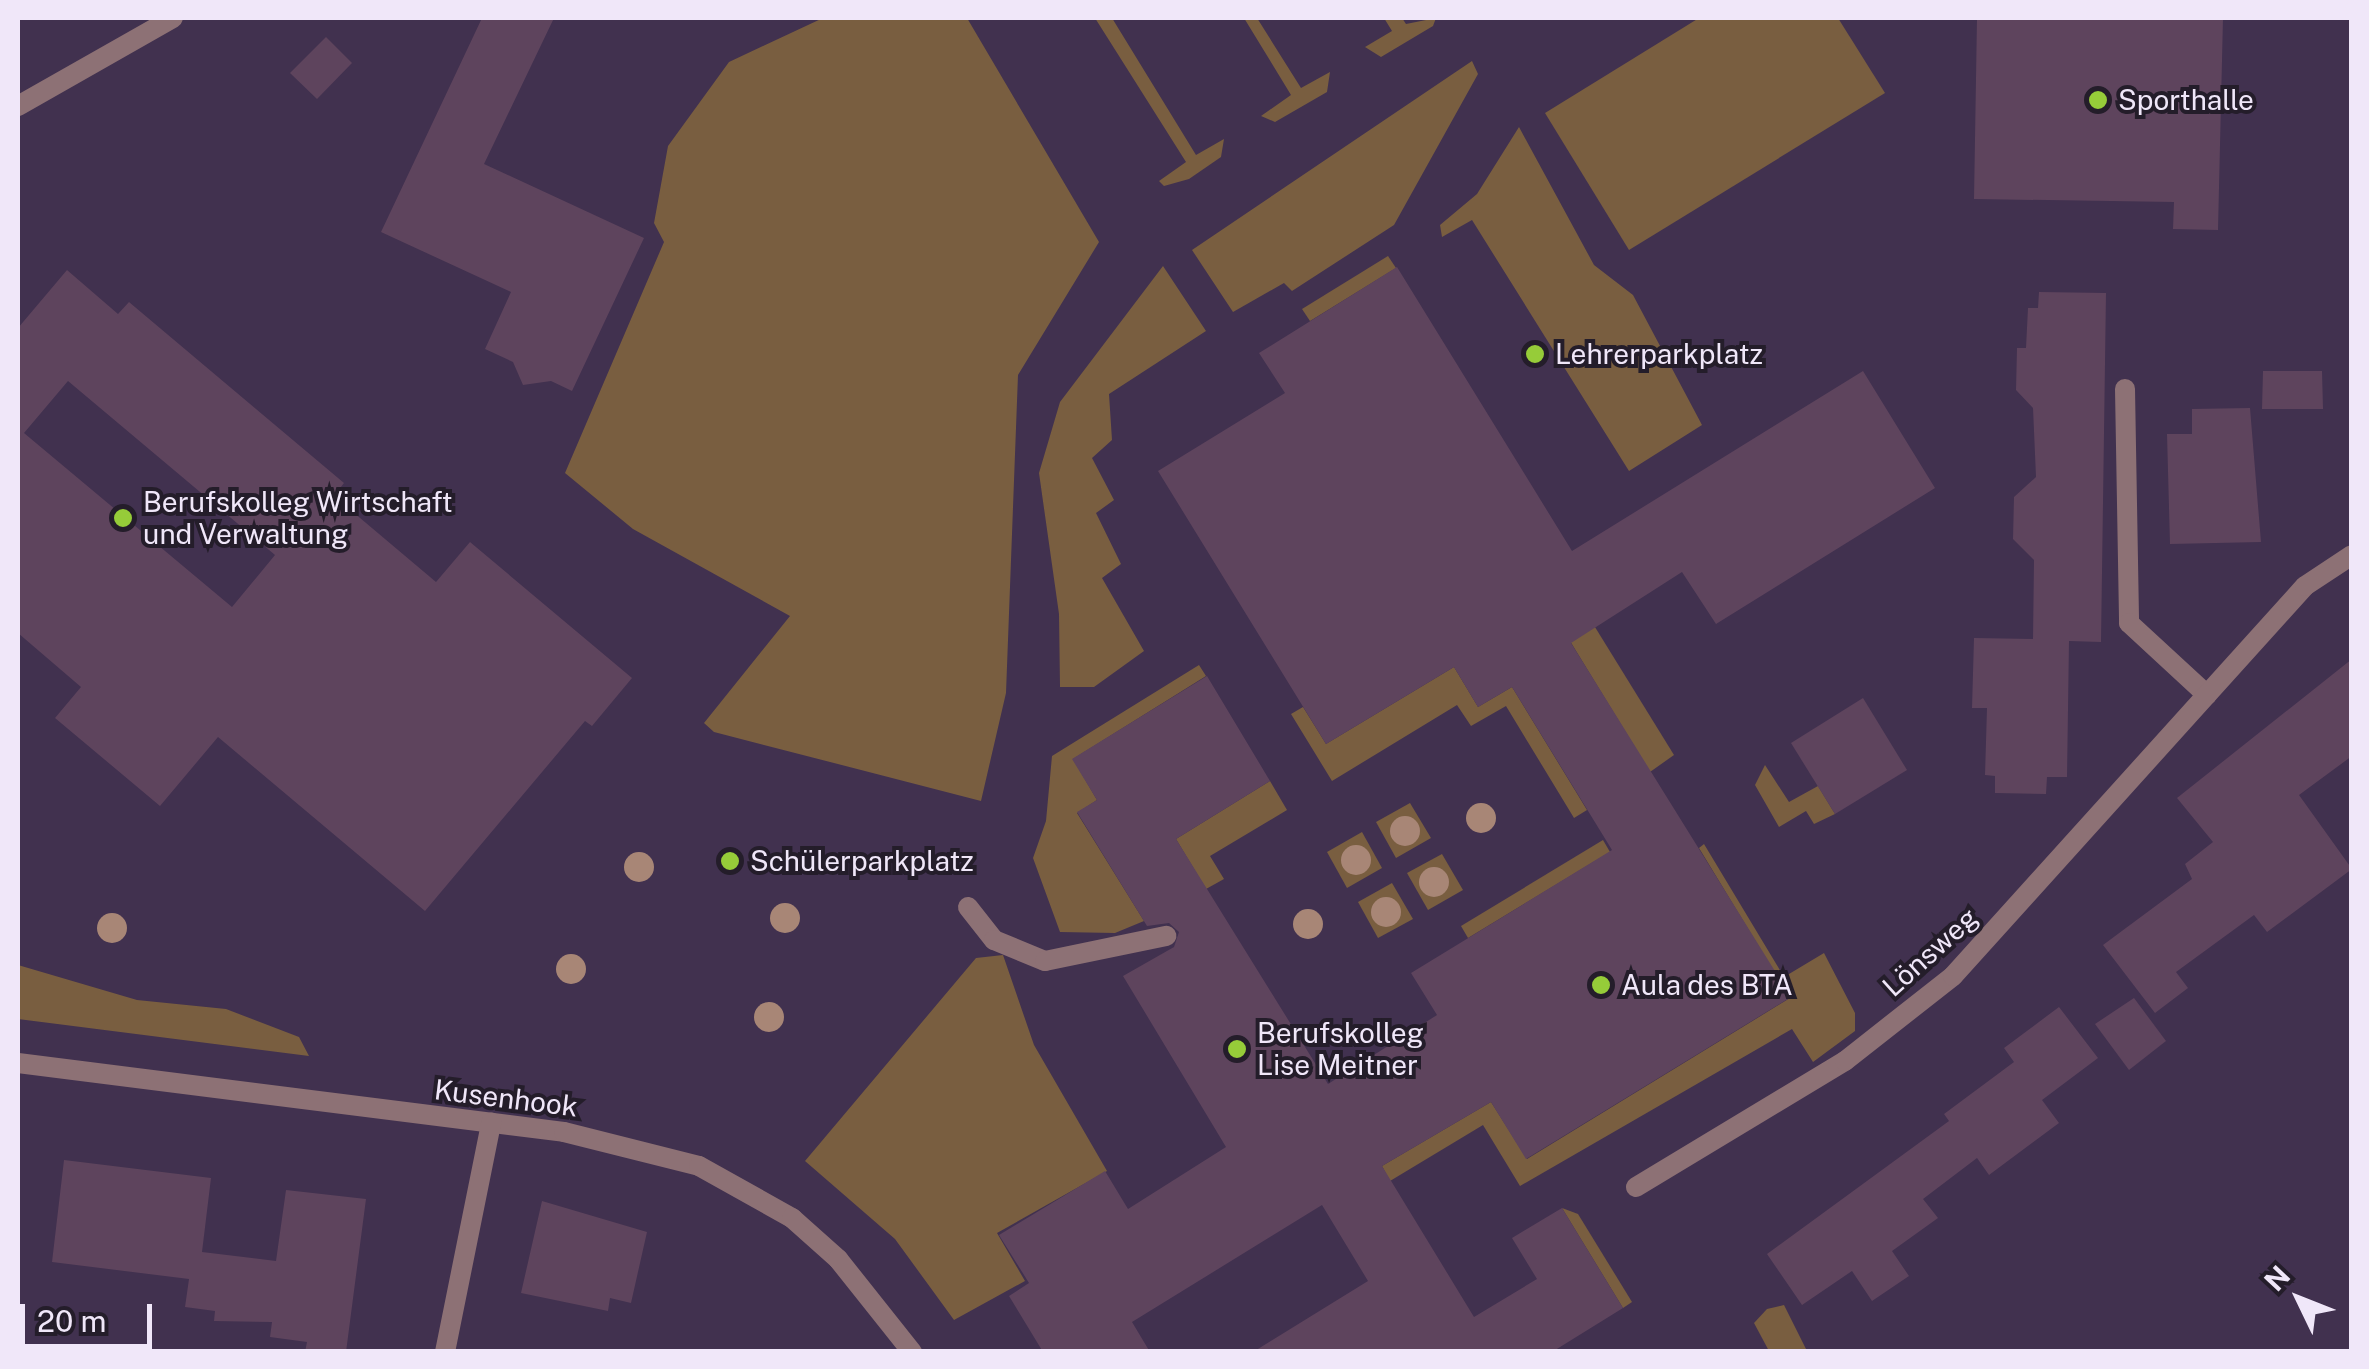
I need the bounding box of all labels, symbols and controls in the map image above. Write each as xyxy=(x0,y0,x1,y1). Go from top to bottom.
place label: Sporthalle xyxy=(2118,83,2254,117)
marker: Sporthalle xyxy=(2087,89,2109,111)
place label: Lehrerparkplatz xyxy=(1555,337,1763,371)
marker: Lehrerparkplatz xyxy=(1524,343,1546,365)
place label: Berufskolleg Wirtschaft und Verwaltung xyxy=(143,485,453,551)
marker: Berufskolleg Wirtschaft und Verwaltung xyxy=(112,507,134,529)
place label: Schülerparkplatz xyxy=(750,844,974,878)
marker: Schülerparkplatz xyxy=(719,850,741,872)
street label: Lönsweg xyxy=(1876,901,1984,1003)
place label: Aula des BTA xyxy=(1621,968,1793,1002)
marker: Aula des BTA xyxy=(1590,974,1612,996)
place label: Berufskolleg Lise Meitner xyxy=(1257,1016,1424,1082)
marker: Berufskolleg Lise Meitner xyxy=(1226,1038,1248,1060)
street label: Kusenhook xyxy=(432,1073,580,1123)
north arrow xyxy=(2249,1249,2349,1349)
text: N xyxy=(2257,1259,2296,1297)
scale bar xyxy=(25,1284,158,1346)
text: 20 m xyxy=(37,1303,106,1339)

